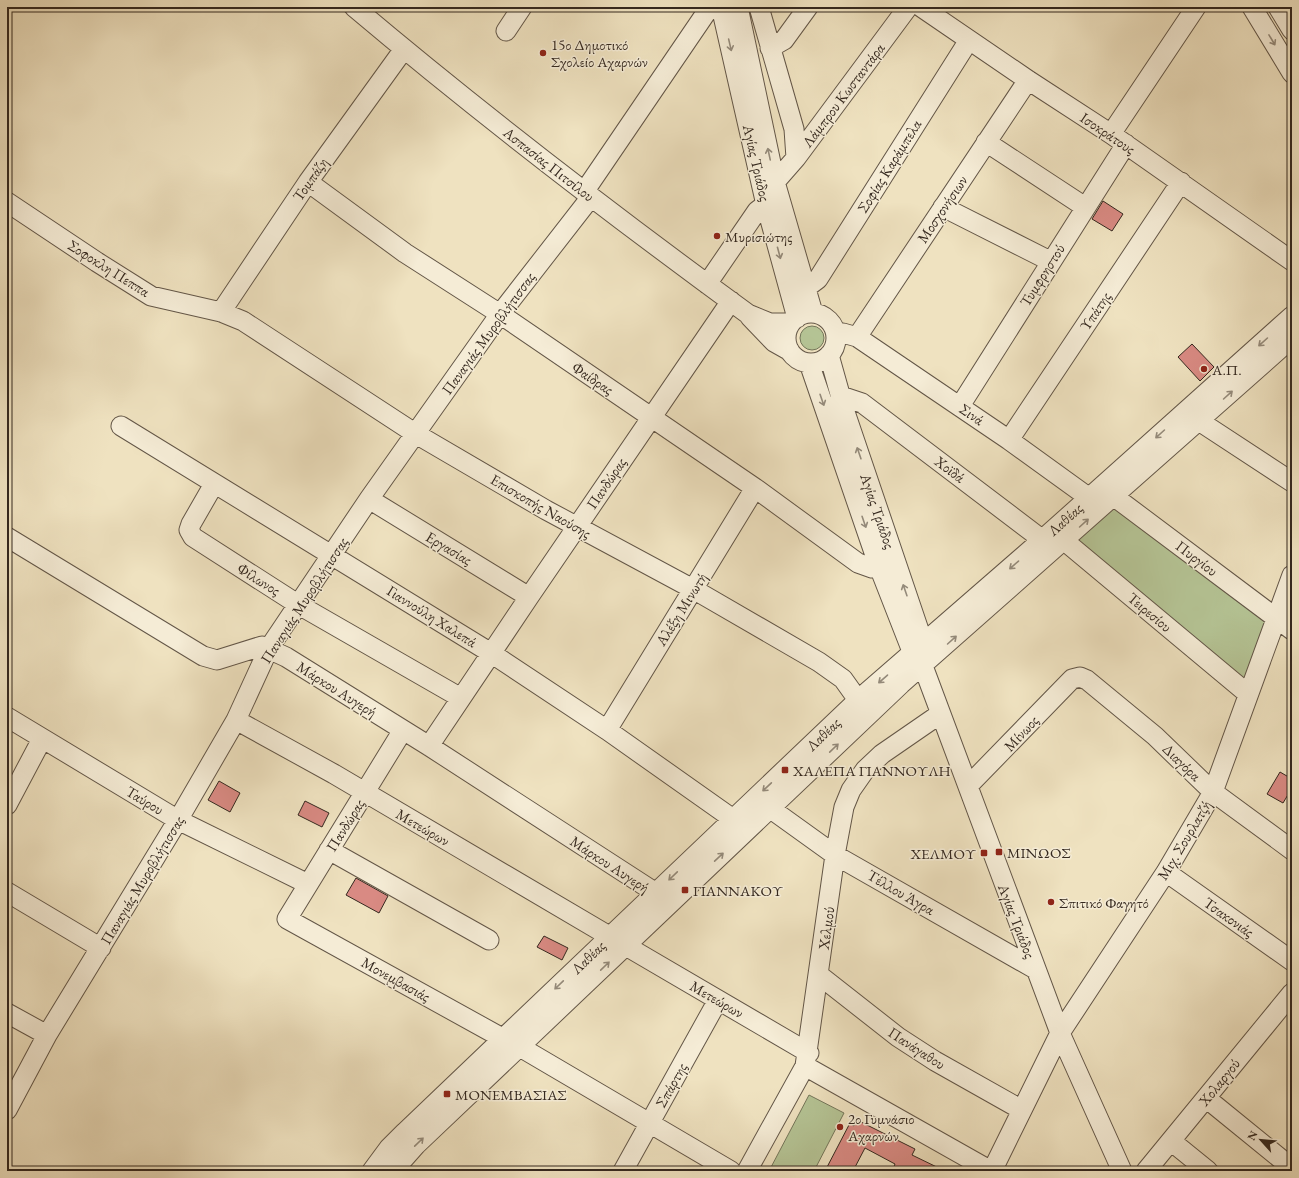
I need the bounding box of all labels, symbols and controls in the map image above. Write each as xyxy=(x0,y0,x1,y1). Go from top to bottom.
one-way arrow xyxy=(1268,34,1276,45)
place label: 15ο Δημοτικό Σχολείο Αχαρνών xyxy=(551,35,648,71)
one-way arrow xyxy=(726,38,734,51)
street label: Λάμπρου Κωσταντάρα xyxy=(797,39,889,152)
marker: 15ο Δημοτικό Σχολείο Αχαρνών xyxy=(538,48,548,58)
street label: Ισοκράτους xyxy=(1077,108,1139,158)
street label: Σοφίας Καράμπελα xyxy=(853,116,925,216)
street label: Ασπασίας Πιτσίλου xyxy=(499,122,598,205)
street label: Αγίας Τριάδος xyxy=(739,122,775,203)
one-way arrow xyxy=(765,148,773,161)
street label: Τομπάζη xyxy=(288,153,332,205)
street label: Μοσχονήσιων xyxy=(912,172,972,246)
place label: Μυρισιώτης xyxy=(725,227,792,246)
marker: Μυρισιώτης xyxy=(712,231,722,241)
street label: Σοφοκλη Πεππα xyxy=(65,235,154,301)
street label: Τυμφρηστού xyxy=(1015,240,1069,310)
one-way arrow xyxy=(776,246,783,259)
street label: Παναγιάς Μυροβλήτισσας xyxy=(437,268,539,398)
street label: Υπάτης xyxy=(1075,288,1115,334)
one-way arrow xyxy=(1258,337,1268,346)
street label: Φαίδρας xyxy=(569,357,617,399)
place label: Α.Π. xyxy=(1211,360,1242,379)
marker: Α.Π. xyxy=(1199,364,1209,374)
one-way arrow xyxy=(1223,391,1233,400)
one-way arrow xyxy=(818,393,826,405)
street label: Σινά xyxy=(956,399,988,429)
one-way arrow xyxy=(1155,430,1165,439)
one-way arrow xyxy=(854,447,862,459)
street label: Χοϊδά xyxy=(930,451,969,487)
street label: Πανδώρας xyxy=(582,454,630,512)
street label: Επισκοπής Ναούσης xyxy=(487,469,595,543)
street label: Αγίας Τριάδος xyxy=(856,470,900,551)
street label: Λαθέας xyxy=(1043,498,1086,540)
one-way arrow xyxy=(861,516,868,529)
one-way arrow xyxy=(1079,518,1089,528)
street label: Εργασίας xyxy=(422,527,476,569)
street label: Παναγιάς Μυροβλήτισσας xyxy=(256,533,352,667)
street label: Πυργίου xyxy=(1172,536,1222,580)
street label: Φίλωνος xyxy=(234,558,284,600)
one-way arrow xyxy=(1009,560,1019,569)
street label: Αλέξη Μινωτή xyxy=(651,569,711,650)
street label: Γιαννούλη Χαλεπά xyxy=(384,581,481,651)
one-way arrow xyxy=(901,583,908,596)
street label: Τειρεσίου xyxy=(1124,588,1176,636)
one-way arrow xyxy=(947,636,957,645)
street label: Μάρκου Αυγερή xyxy=(293,657,381,721)
one-way arrow xyxy=(878,674,888,683)
street label: Μίνωος xyxy=(999,711,1043,755)
street label: Λαθέας xyxy=(801,713,844,756)
street label: Διαγόρα xyxy=(1159,739,1205,785)
one-way arrow xyxy=(829,744,839,753)
place label: ΧΑΛΕΠΑ ΓΙΑΝΝΟΥΛΗ xyxy=(792,761,951,780)
marker: ΧΑΛΕΠΑ ΓΙΑΝΝΟΥΛΗ xyxy=(780,765,790,775)
street label: Ταύρου xyxy=(123,781,167,819)
one-way arrow xyxy=(762,782,772,791)
street label: Πανδώρας xyxy=(321,795,369,855)
street label: Μιχ. Σουρλατζή xyxy=(1153,797,1215,883)
street label: Μετεώρων xyxy=(393,804,453,850)
street label: Παναγιάς Μυροβλήτισσας xyxy=(96,812,188,948)
street label: Μάρκου Αυγερή xyxy=(567,831,653,897)
place label: ΜΙΝΩΟΣ xyxy=(1007,843,1070,862)
place label: ΧΕΛΜΟΥ xyxy=(910,844,976,863)
marker: ΜΙΝΩΟΣ xyxy=(994,847,1004,857)
marker: ΧΕΛΜΟΥ xyxy=(979,848,989,858)
one-way arrow xyxy=(714,853,724,862)
street label: Τέλλου Άγρα xyxy=(864,865,938,919)
one-way arrow xyxy=(668,871,678,881)
street label: Αγίας Τριάδος xyxy=(994,880,1040,961)
place label: ΓΙΑΝΝΑΚΟΥ xyxy=(693,881,783,900)
marker: ΓΙΑΝΝΑΚΟΥ xyxy=(680,885,690,895)
place label: Σπιτικό Φαγητό xyxy=(1059,893,1149,912)
street label: Τσακονιάς xyxy=(1200,893,1258,941)
marker: Σπιτικό Φαγητό xyxy=(1046,897,1056,907)
street label: Χελμού xyxy=(813,905,838,952)
street label: Λαθέας xyxy=(566,936,609,979)
street label: Μονεμβασιάς xyxy=(358,952,434,1006)
one-way arrow xyxy=(600,961,610,971)
street label: Μετεώρων xyxy=(687,976,747,1022)
one-way arrow xyxy=(554,980,564,990)
street label: Πανάγαθου xyxy=(885,1023,949,1073)
street label: Χολαργού xyxy=(1193,1054,1244,1110)
street label: Σπάρτης xyxy=(651,1059,691,1111)
place label: ΜΟΝΕΜΒΑΣΙΑΣ xyxy=(455,1085,567,1104)
marker: ΜΟΝΕΜΒΑΣΙΑΣ xyxy=(442,1089,452,1099)
place label: 2ο Γυμνάσιο Αχαρνών xyxy=(847,1109,915,1145)
north arrow xyxy=(1241,1120,1281,1160)
marker: 2ο Γυμνάσιο Αχαρνών xyxy=(835,1122,845,1132)
text: N xyxy=(1244,1128,1260,1143)
one-way arrow xyxy=(414,1137,424,1147)

